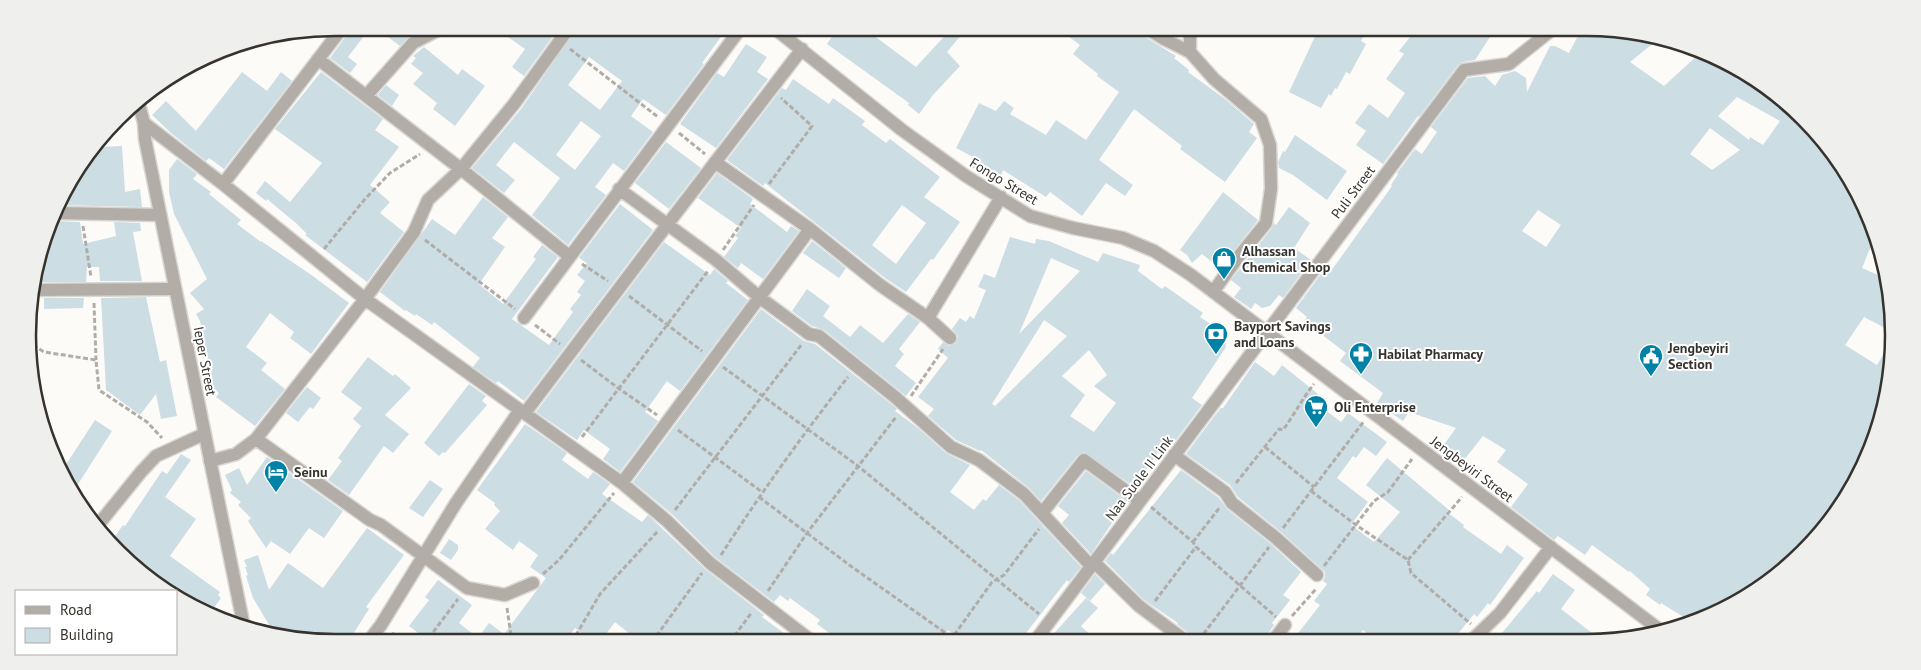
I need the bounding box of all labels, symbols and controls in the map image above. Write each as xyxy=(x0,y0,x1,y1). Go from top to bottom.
street label: Fongo Street xyxy=(966,153,1042,209)
street label: Puli Street xyxy=(1327,162,1379,222)
place label: Alhassan Chemical Shop xyxy=(1242,242,1331,276)
shop icon: Alhassan Chemical Shop xyxy=(1211,246,1237,280)
place label: Bayport Savings and Loans xyxy=(1234,317,1331,351)
bank icon: Bayport Savings and Loans xyxy=(1203,321,1229,355)
street label: Ieper Street xyxy=(189,325,221,397)
place label: Jengbeyiri Section xyxy=(1667,339,1729,373)
pharmacy icon: Habilat Pharmacy xyxy=(1348,341,1374,375)
public building icon: Jengbeyiri Section xyxy=(1638,343,1664,377)
place label: Habilat Pharmacy xyxy=(1378,345,1483,363)
supermarket icon: Oli Enterprise xyxy=(1303,394,1329,428)
place label: Oli Enterprise xyxy=(1334,398,1416,416)
street label: Jengbeyiri Street xyxy=(1426,431,1517,506)
street label: Naa Suole II Link xyxy=(1101,432,1177,524)
hotel icon: Seinu xyxy=(263,459,289,493)
place label: Seinu xyxy=(294,463,327,481)
legend xyxy=(15,590,178,655)
text: Road xyxy=(60,600,92,619)
text: Building xyxy=(60,625,114,644)

